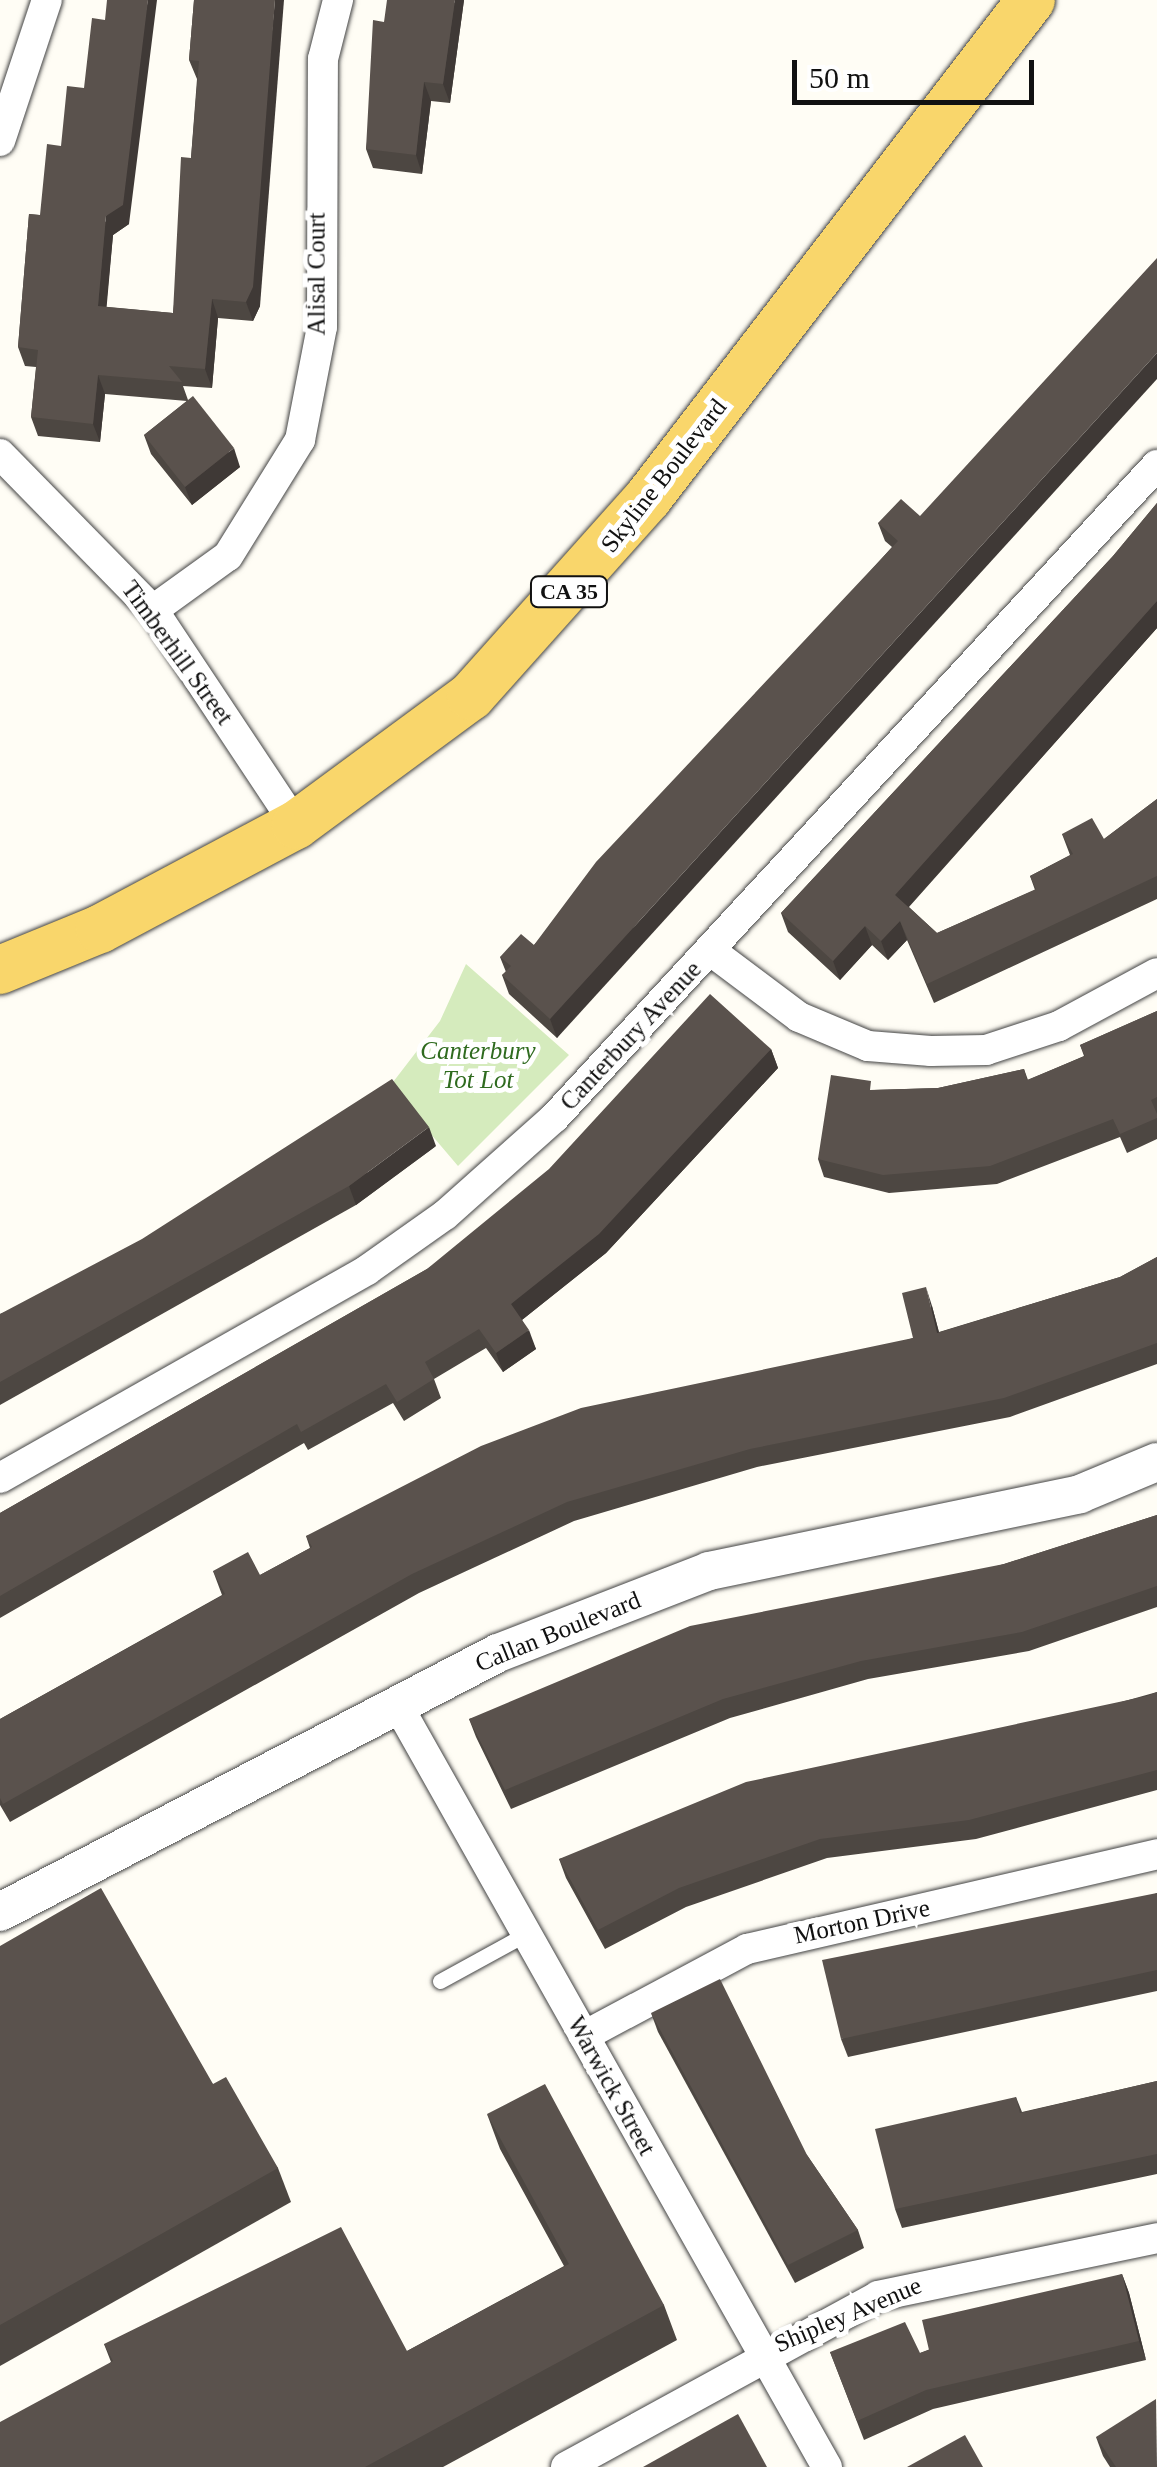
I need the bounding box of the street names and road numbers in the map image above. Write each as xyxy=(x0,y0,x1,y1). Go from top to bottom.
street label: Alisal Court xyxy=(302,213,332,335)
street label: Skyline Boulevard xyxy=(595,393,733,559)
street label: Timberhill Street xyxy=(115,575,239,731)
road number: CA 35 xyxy=(529,575,609,609)
street label: Canterbury Avenue xyxy=(554,955,708,1117)
street label: Callan Boulevard xyxy=(471,1585,645,1679)
street label: Morton Drive xyxy=(791,1893,933,1951)
street label: Warwick Street xyxy=(561,2011,661,2161)
street label: Shipley Avenue xyxy=(769,2270,927,2360)

